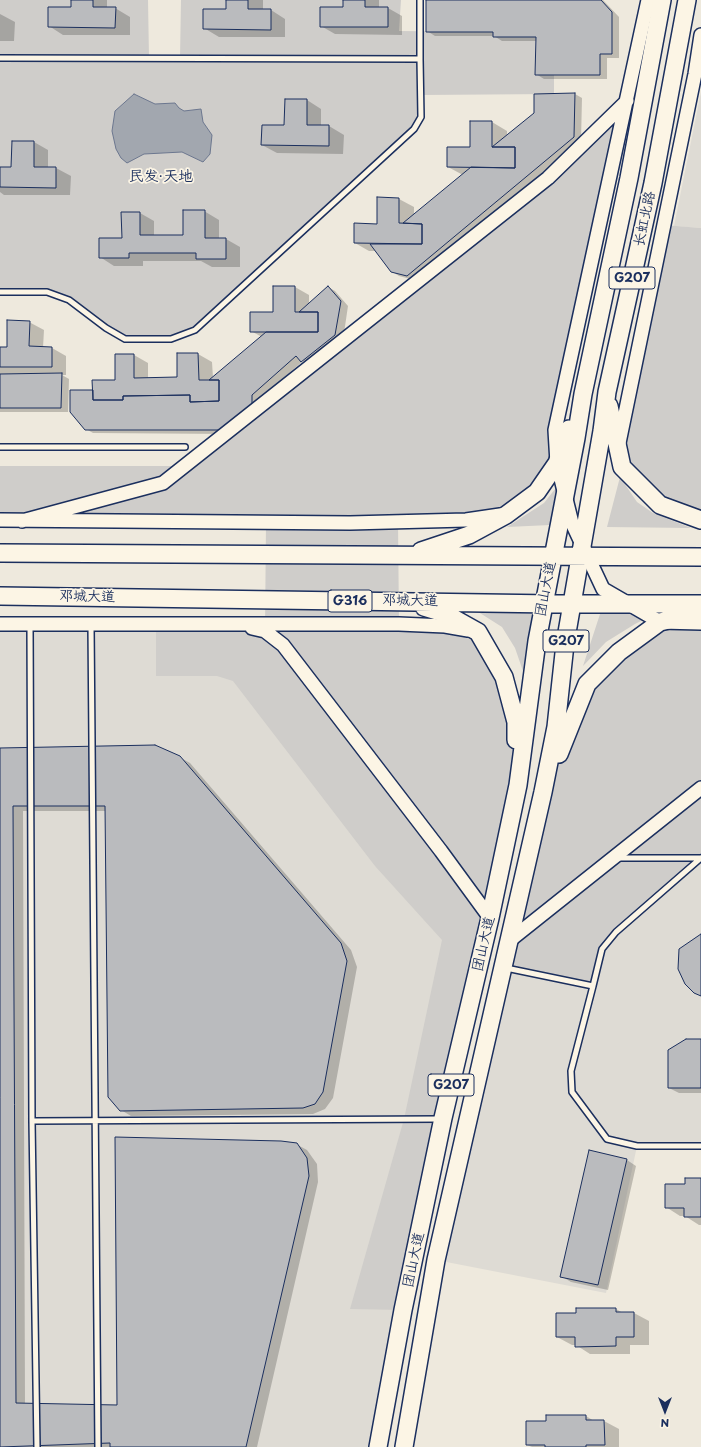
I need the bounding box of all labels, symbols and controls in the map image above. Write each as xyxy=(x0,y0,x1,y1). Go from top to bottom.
district label: 民发·天地 xyxy=(129,168,193,186)
street label: 长虹北路 xyxy=(631,190,659,248)
road number: G207 xyxy=(609,267,655,289)
street label: 团山大道 xyxy=(532,560,560,618)
street label: 邓城大道 xyxy=(59,588,115,606)
road number: G316 xyxy=(328,590,372,612)
street label: 邓城大道 xyxy=(382,592,438,610)
road number: G207 xyxy=(543,630,589,652)
street label: 团山大道 xyxy=(470,915,498,973)
road number: G207 xyxy=(428,1074,474,1096)
street label: 团山大道 xyxy=(400,1231,428,1289)
north arrow xyxy=(645,1391,685,1431)
text: N xyxy=(661,1415,669,1432)

